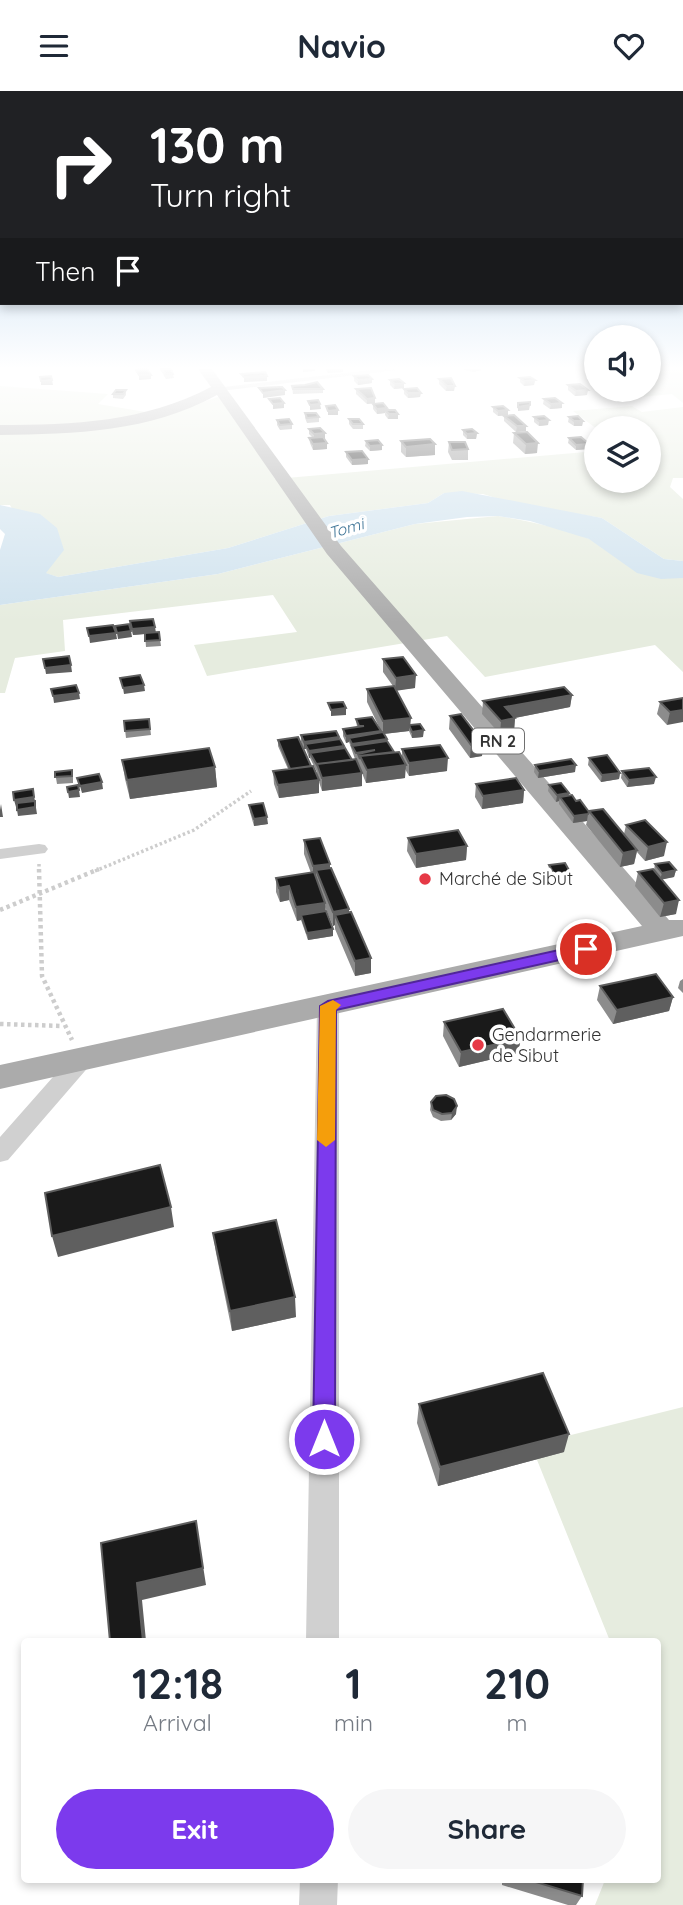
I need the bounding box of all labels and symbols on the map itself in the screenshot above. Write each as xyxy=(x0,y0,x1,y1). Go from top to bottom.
water label: Tomi xyxy=(326,513,367,542)
road number: RN 2 xyxy=(472,729,524,754)
place label: Marché de Sibut xyxy=(439,867,573,890)
marker: Marché de Sibut xyxy=(417,871,433,887)
pin xyxy=(556,919,616,979)
place label: Gendarmerie de Sibut xyxy=(492,1023,601,1067)
marker: Gendarmerie de Sibut xyxy=(470,1037,486,1053)
position arrow xyxy=(287,1402,361,1476)

